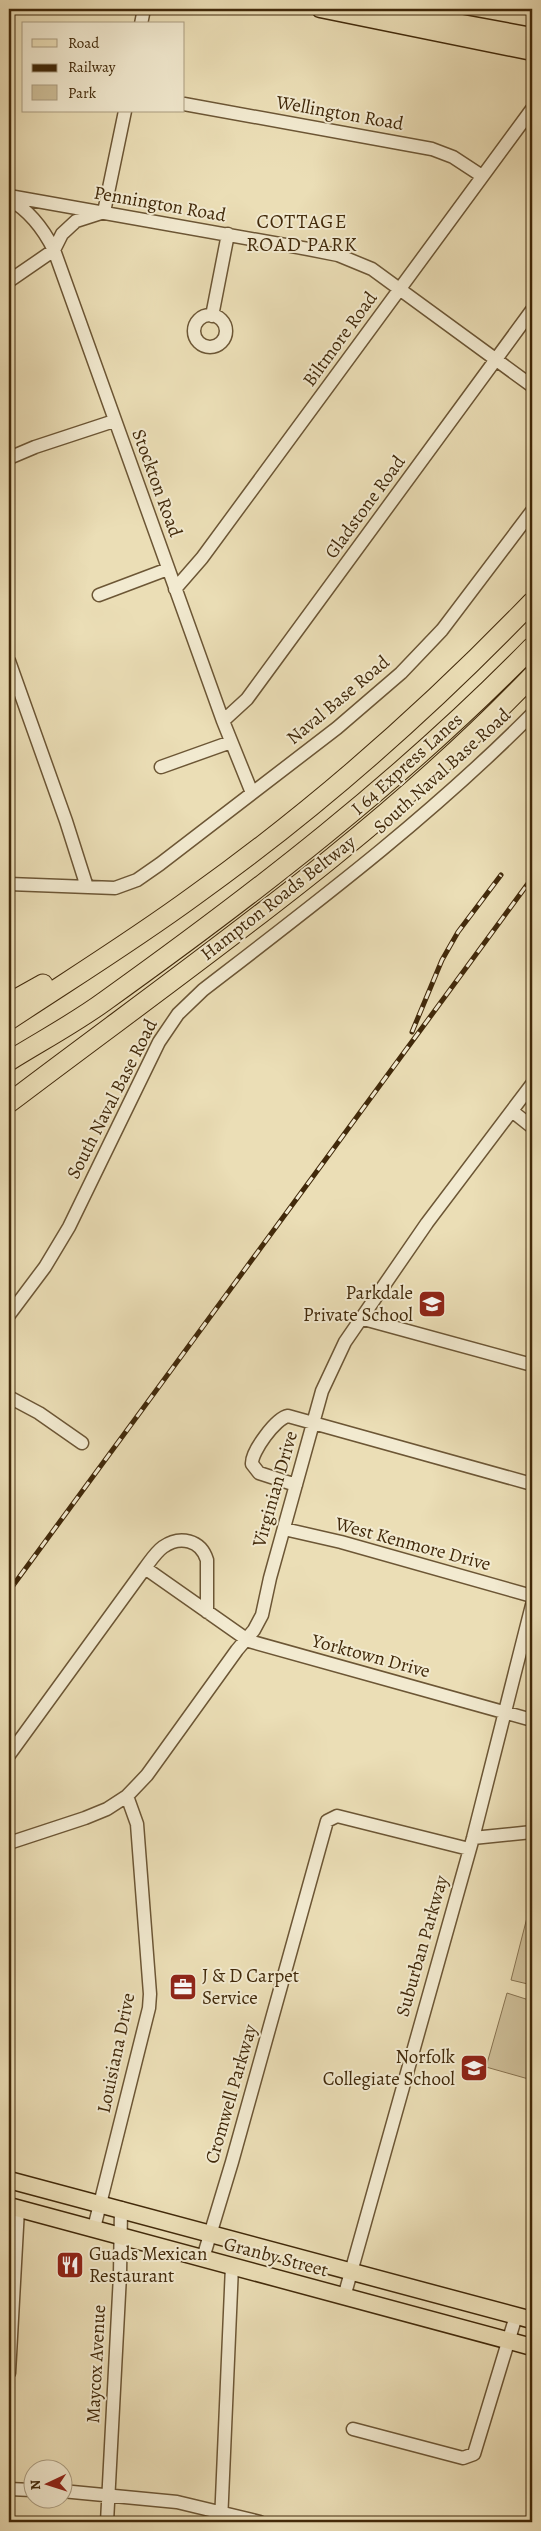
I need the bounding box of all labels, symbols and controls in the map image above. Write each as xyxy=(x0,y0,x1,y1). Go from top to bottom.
legend xyxy=(22,22,185,112)
text: Road xyxy=(68,33,100,53)
text: Railway xyxy=(68,57,116,77)
text: Park xyxy=(68,83,97,103)
street label: Wellington Road xyxy=(273,89,406,137)
street label: Pennington Road xyxy=(92,180,229,229)
district label: COTTAGE ROAD PARK xyxy=(246,208,358,258)
street label: Biltmore Road xyxy=(297,286,384,392)
street label: Stockton Road xyxy=(125,426,189,541)
street label: Gladstone Road xyxy=(319,449,412,564)
street label: Naval Base Road xyxy=(281,649,396,751)
street label: South Naval Base Road xyxy=(368,702,517,840)
street label: I 64 Express Lanes xyxy=(346,707,468,821)
street label: Hampton Roads Beltway xyxy=(195,829,361,967)
street label: South Naval Base Road xyxy=(60,1014,164,1184)
place label: Parkdale Private School xyxy=(303,1280,413,1328)
school or university icon: Parkdale Private School xyxy=(417,1289,447,1319)
street label: Virginian Drive xyxy=(246,1428,304,1551)
street label: West Kenmore Drive xyxy=(331,1510,494,1577)
street label: Yorktown Drive xyxy=(308,1627,433,1684)
street label: Suburban Parkway xyxy=(389,1872,455,2020)
place label: J & D Carpet Service xyxy=(202,1963,299,2011)
office icon: J & D Carpet Service xyxy=(168,1972,198,2002)
street label: Louisiana Drive xyxy=(91,1991,141,2115)
street label: Cromwell Parkway xyxy=(199,2021,263,2167)
place label: Norfolk Collegiate School xyxy=(323,2044,456,2092)
school or university icon: Norfolk Collegiate School xyxy=(459,2053,489,2083)
street label: Granby Street xyxy=(221,2231,331,2283)
place label: Guads Mexican Restaurant xyxy=(89,2241,207,2289)
restaurant icon: Guads Mexican Restaurant xyxy=(55,2250,85,2280)
street label: Maycox Avenue xyxy=(80,2304,112,2424)
north arrow xyxy=(22,2458,72,2508)
text: N xyxy=(26,2479,45,2491)

